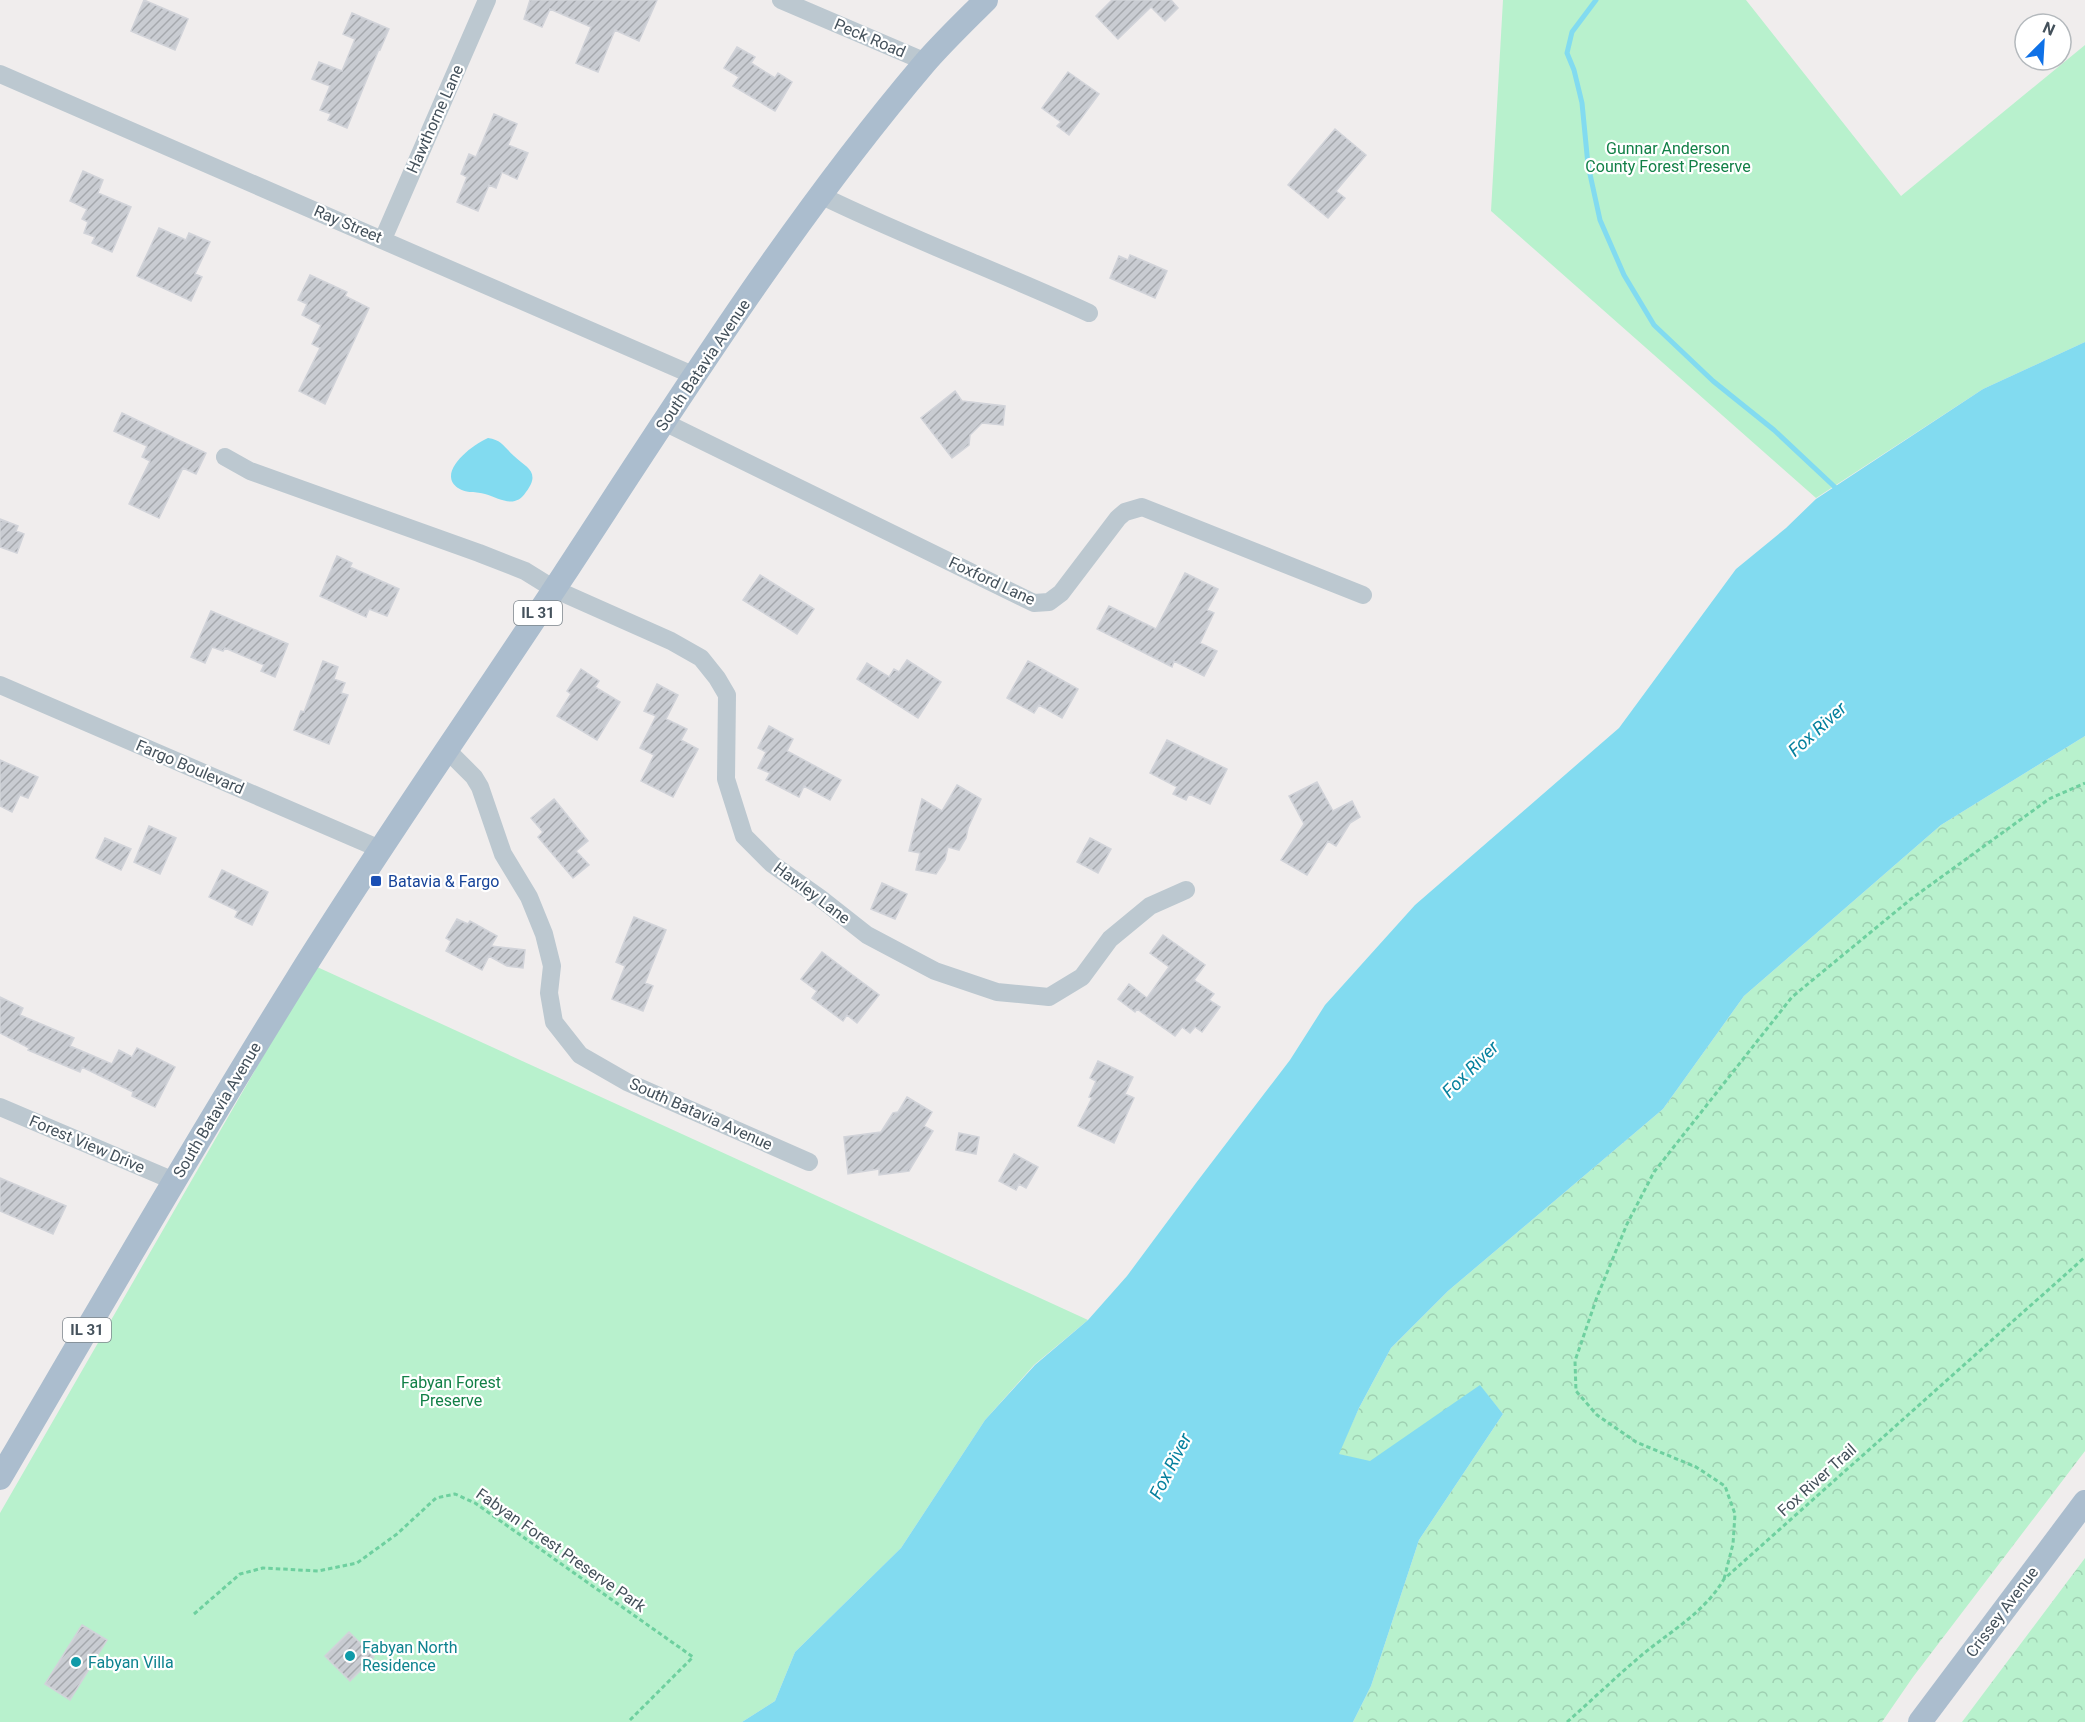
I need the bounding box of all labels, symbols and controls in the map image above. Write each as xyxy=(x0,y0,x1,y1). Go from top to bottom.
north arrow xyxy=(2013,12,2073,72)
street label: Peck Road xyxy=(831,14,909,62)
text: N xyxy=(2040,18,2058,40)
street label: Hawthorne Lane xyxy=(403,62,467,176)
park label: Gunnar Anderson County Forest Preserve xyxy=(1585,139,1751,176)
street label: Ray Street xyxy=(311,201,385,247)
street label: South Batavia Avenue xyxy=(652,296,754,434)
street label: Foxford Lane xyxy=(946,553,1038,609)
road number: IL 31 xyxy=(514,601,562,625)
water label: Fox River xyxy=(1784,697,1851,761)
street label: Fargo Boulevard xyxy=(133,736,247,798)
street label: Hawley Lane xyxy=(770,858,854,928)
place label: Batavia & Fargo xyxy=(388,872,499,891)
marker: Batavia & Fargo xyxy=(369,874,383,888)
water label: Fox River xyxy=(1438,1036,1503,1101)
street label: South Batavia Avenue xyxy=(169,1039,265,1181)
street label: South Batavia Avenue xyxy=(627,1074,775,1154)
street label: Forest View Drive xyxy=(26,1111,148,1177)
road number: IL 31 xyxy=(63,1318,111,1342)
park label: Fabyan Forest Preserve xyxy=(401,1373,501,1410)
water label: Fox River xyxy=(1145,1429,1196,1502)
street label: Fox River Trail xyxy=(1774,1440,1860,1520)
street label: Fabyan Forest Preserve Park xyxy=(473,1484,650,1616)
street label: Crissey Avenue xyxy=(1962,1563,2042,1661)
place label: Fabyan North Residence xyxy=(362,1638,458,1675)
marker: Fabyan North Residence xyxy=(343,1649,357,1663)
place label: Fabyan Villa xyxy=(88,1653,174,1672)
marker: Fabyan Villa xyxy=(69,1655,83,1669)

